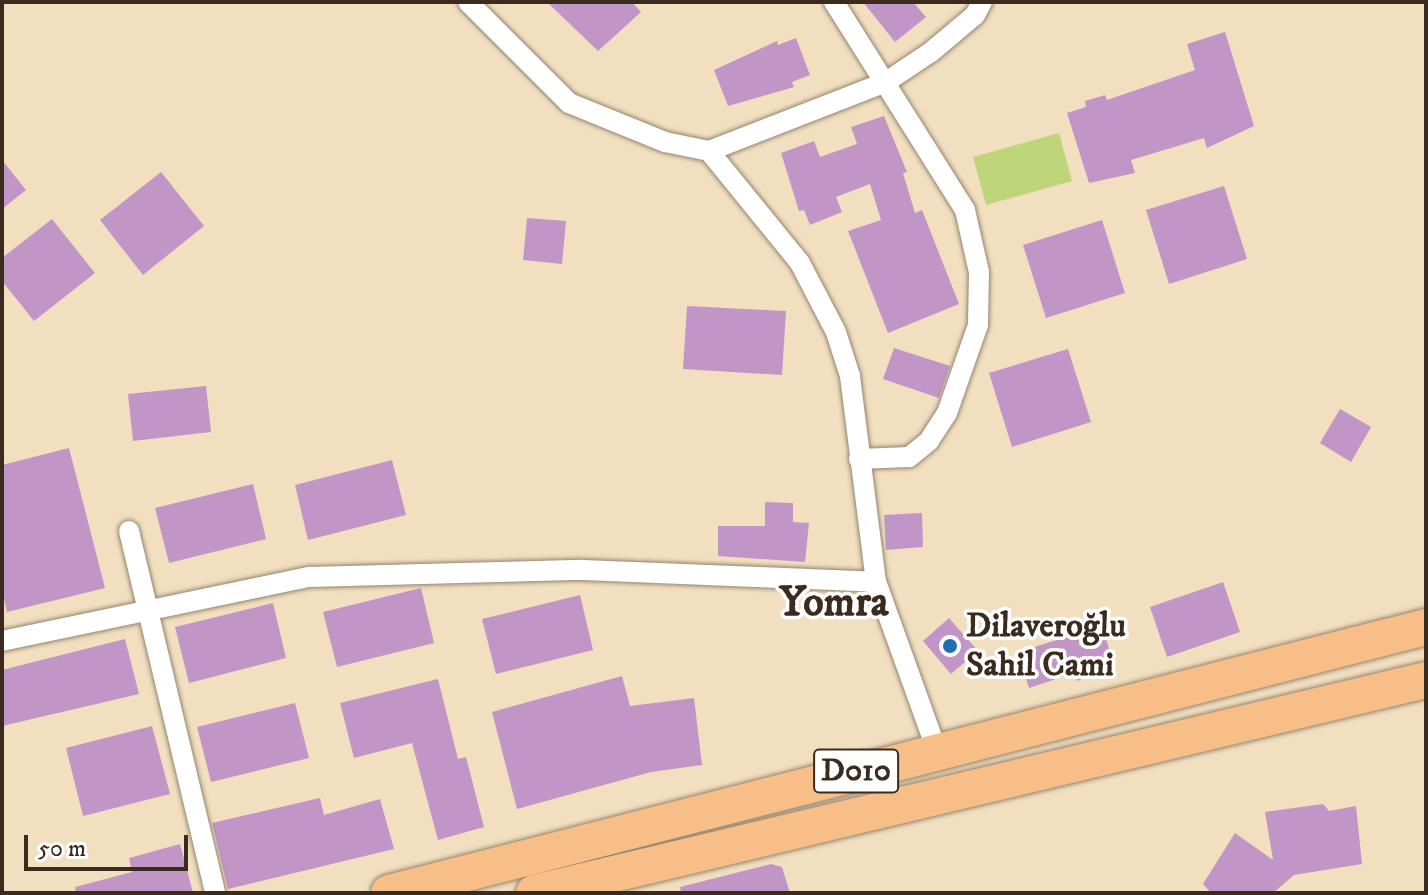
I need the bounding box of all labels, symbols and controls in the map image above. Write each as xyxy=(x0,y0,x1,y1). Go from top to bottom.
district label: Yomra xyxy=(779,578,889,628)
place label: Dilaveroğlu Sahil Cami xyxy=(966,606,1126,686)
marker: Dilaveroğlu Sahil Cami xyxy=(941,637,959,655)
road number: D010 xyxy=(812,743,900,799)
scale bar xyxy=(28,819,192,869)
text: 50 m xyxy=(38,834,86,864)

